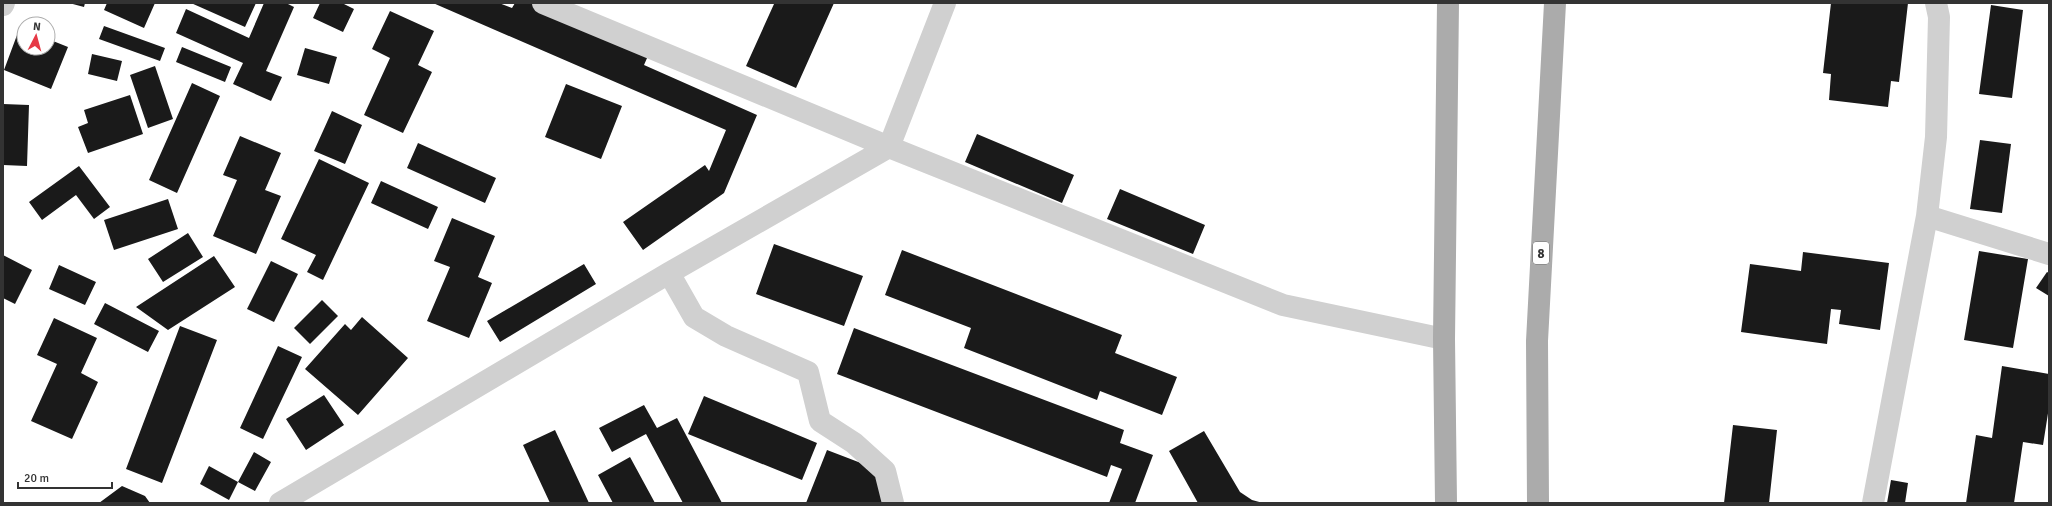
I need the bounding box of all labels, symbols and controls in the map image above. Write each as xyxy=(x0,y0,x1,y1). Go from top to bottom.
north arrow xyxy=(16,16,56,56)
text: N xyxy=(33,20,41,33)
road number: 8 xyxy=(1533,242,1549,264)
scale bar xyxy=(18,464,112,490)
text: 20 m xyxy=(24,471,49,486)

